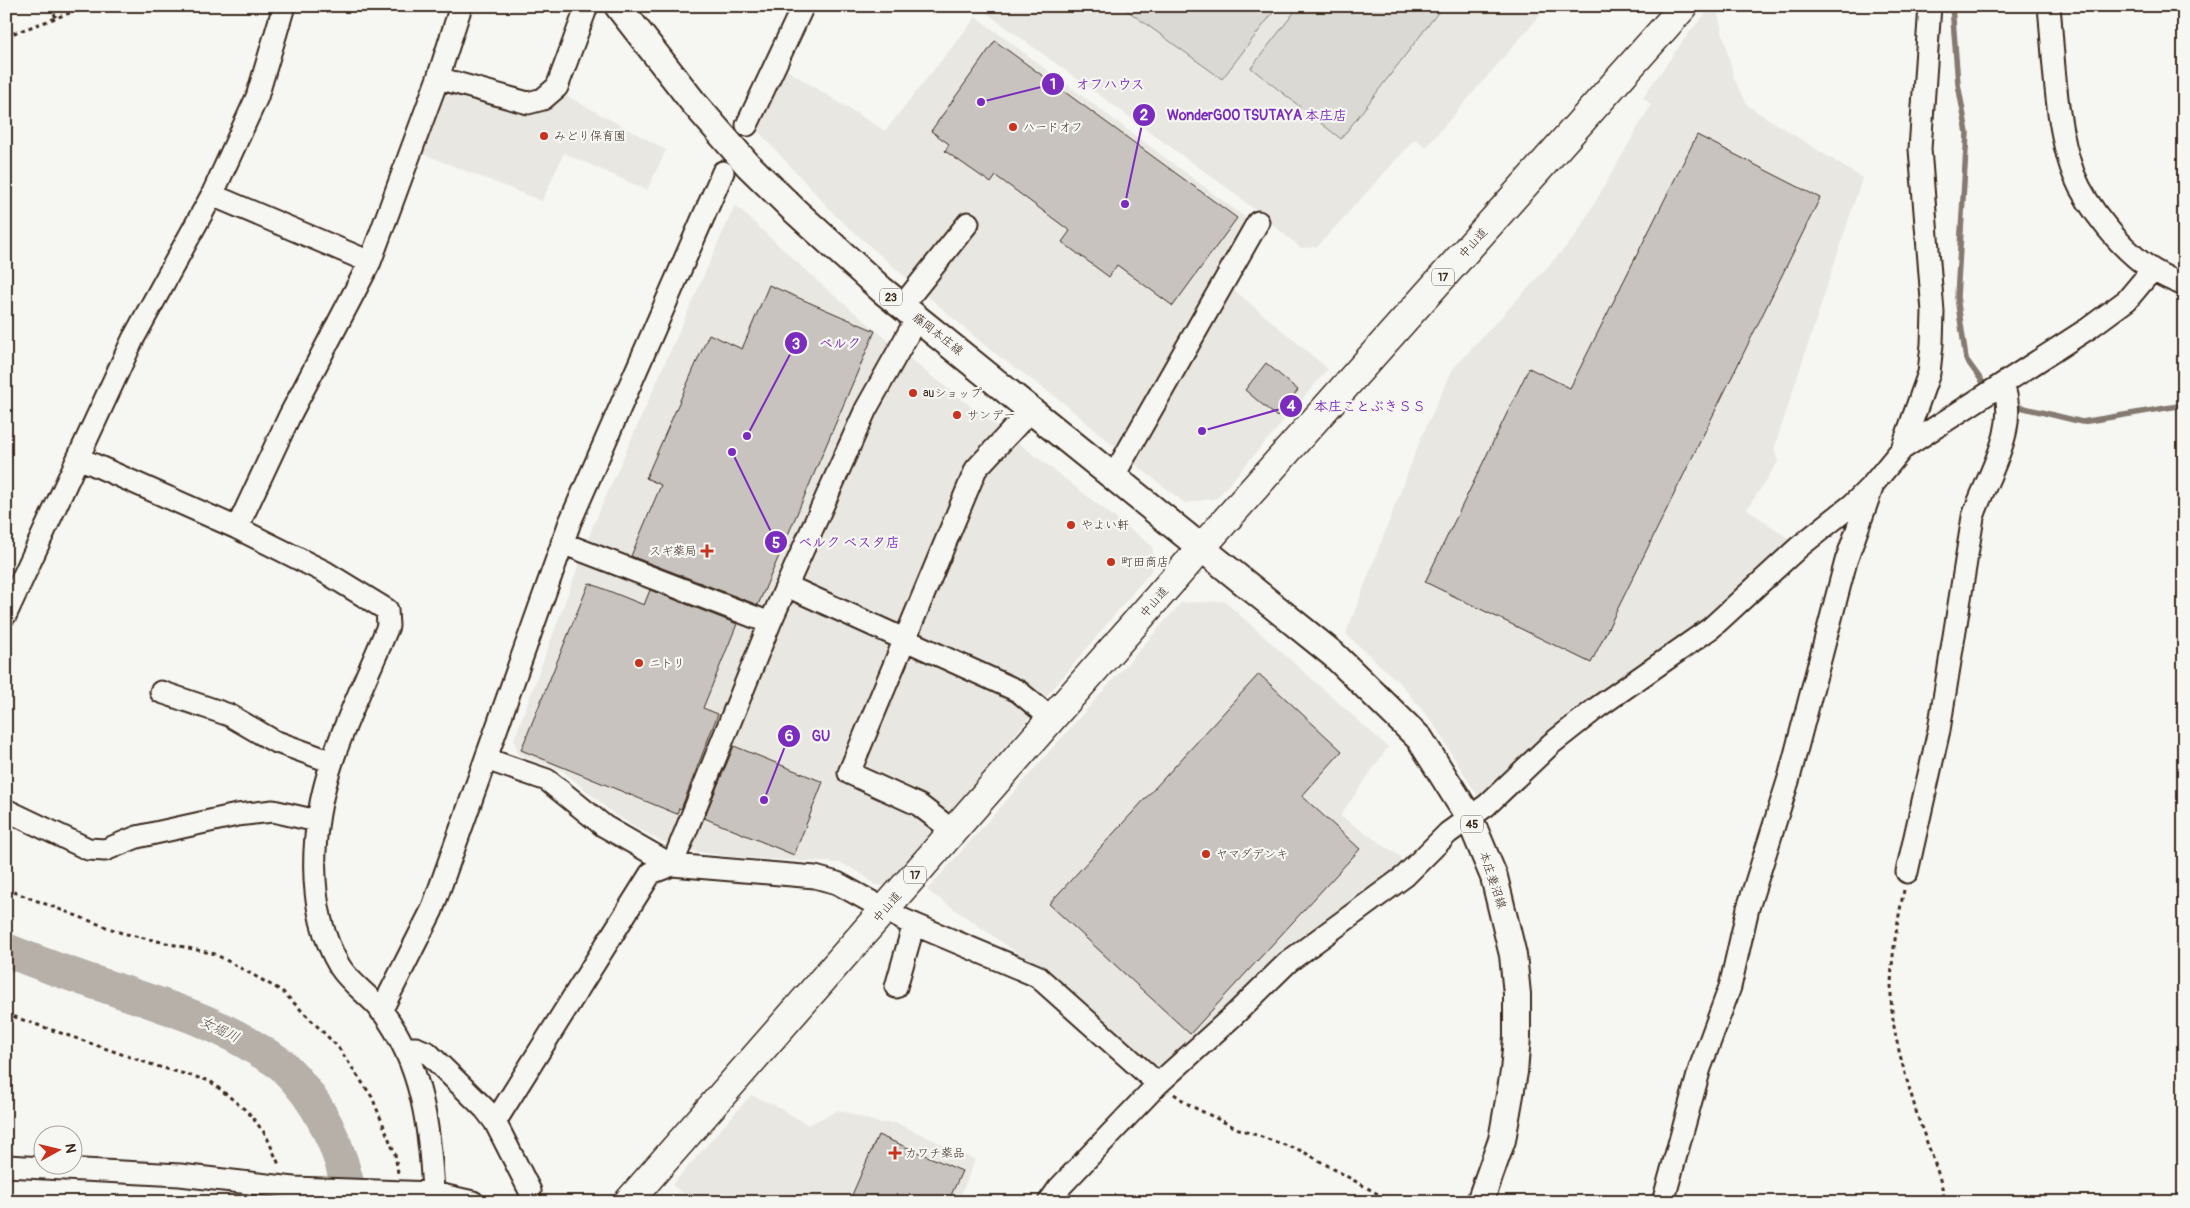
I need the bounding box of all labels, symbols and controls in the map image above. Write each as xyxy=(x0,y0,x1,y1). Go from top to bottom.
callout: オフハウス xyxy=(1040,69,1155,98)
text: 1 xyxy=(1050,75,1056,94)
text: オフハウス xyxy=(1075,76,1145,93)
callout: WonderGOO TSUTAYA 本庄店 xyxy=(1132,101,1357,130)
text: 2 xyxy=(1140,106,1148,125)
text: WonderGOO TSUTAYA 本庄店 xyxy=(1167,107,1347,124)
place label: ハードオフ xyxy=(1023,120,1083,135)
marker: ハードオフ xyxy=(1007,121,1019,133)
place label: みどり保育園 xyxy=(554,129,626,144)
marker: みどり保育園 xyxy=(538,130,550,142)
street label: 中山道 xyxy=(1456,225,1491,262)
road number: 17 xyxy=(1432,268,1454,286)
road number: 23 xyxy=(880,288,902,306)
street label: 藤岡本庄線 xyxy=(909,310,966,359)
callout: ベルク xyxy=(784,329,871,358)
text: 3 xyxy=(792,335,800,354)
text: ベルク xyxy=(819,335,861,352)
place label: auショップ xyxy=(923,386,982,401)
marker: auショップ xyxy=(907,387,919,399)
callout: 本庄ことぶきＳＳ xyxy=(1279,391,1436,420)
text: 4 xyxy=(1287,397,1296,416)
text: 本庄ことぶきＳＳ xyxy=(1314,398,1426,415)
place label: サンデー xyxy=(967,408,1015,423)
marker: サンデー xyxy=(951,409,963,421)
place label: やよい軒 xyxy=(1081,518,1129,533)
marker: やよい軒 xyxy=(1065,519,1077,531)
callout: ベルク ベスタ店 xyxy=(763,528,909,557)
text: 5 xyxy=(772,534,780,553)
text: ベルク ベスタ店 xyxy=(798,534,900,551)
place label: スギ薬局 xyxy=(649,544,697,559)
marker: スギ薬局 xyxy=(701,545,713,557)
place label: 町田商店 xyxy=(1121,555,1169,570)
marker: 町田商店 xyxy=(1105,556,1117,568)
street label: 中山道 xyxy=(1137,584,1172,621)
place label: ニトリ xyxy=(649,656,685,671)
marker: ニトリ xyxy=(633,657,645,669)
callout: GU xyxy=(777,722,840,751)
text: 6 xyxy=(785,727,794,746)
text: GU xyxy=(812,728,830,745)
road number: 45 xyxy=(1461,816,1483,832)
place label: ヤマダデンキ xyxy=(1216,847,1288,862)
marker: ヤマダデンキ xyxy=(1200,848,1212,860)
street label: 本庄妻沼線 xyxy=(1476,849,1509,911)
road number: 17 xyxy=(904,866,926,884)
street label: 中山道 xyxy=(870,889,905,926)
water label: 女堀川 xyxy=(197,1013,242,1046)
north arrow xyxy=(32,1126,82,1176)
text: N xyxy=(61,1142,79,1154)
place label: カワチ薬品 xyxy=(905,1146,965,1161)
marker: カワチ薬品 xyxy=(889,1147,901,1159)

